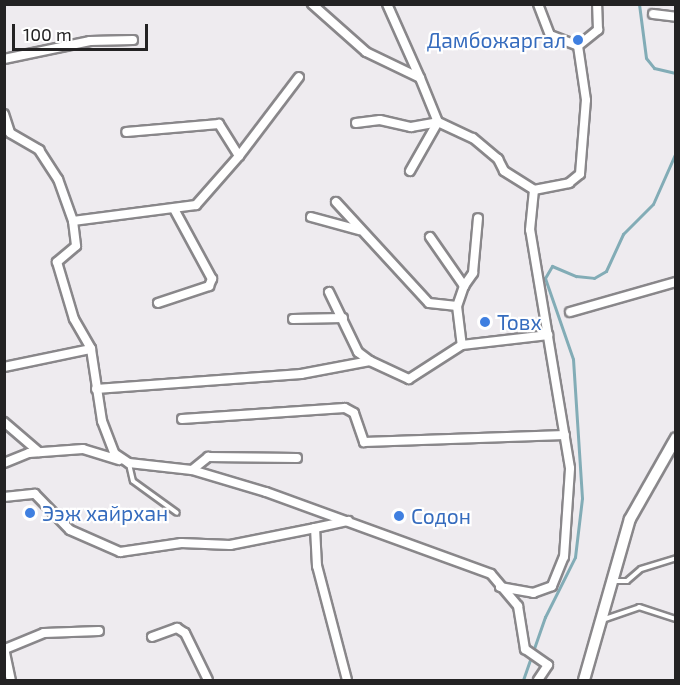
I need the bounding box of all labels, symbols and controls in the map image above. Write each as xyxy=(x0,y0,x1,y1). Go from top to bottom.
scale bar xyxy=(15,12,152,50)
text: 100 m xyxy=(23,23,72,45)
place label: Дамбожаргал xyxy=(427,27,566,53)
marker: Дамбожаргал xyxy=(571,33,585,47)
place label: Товх xyxy=(497,309,542,335)
marker: Товх xyxy=(478,315,492,329)
place label: Ээж хайрхан xyxy=(42,500,168,526)
place label: Содон xyxy=(411,503,471,529)
marker: Ээж хайрхан xyxy=(23,506,37,520)
marker: Содон xyxy=(392,509,406,523)

